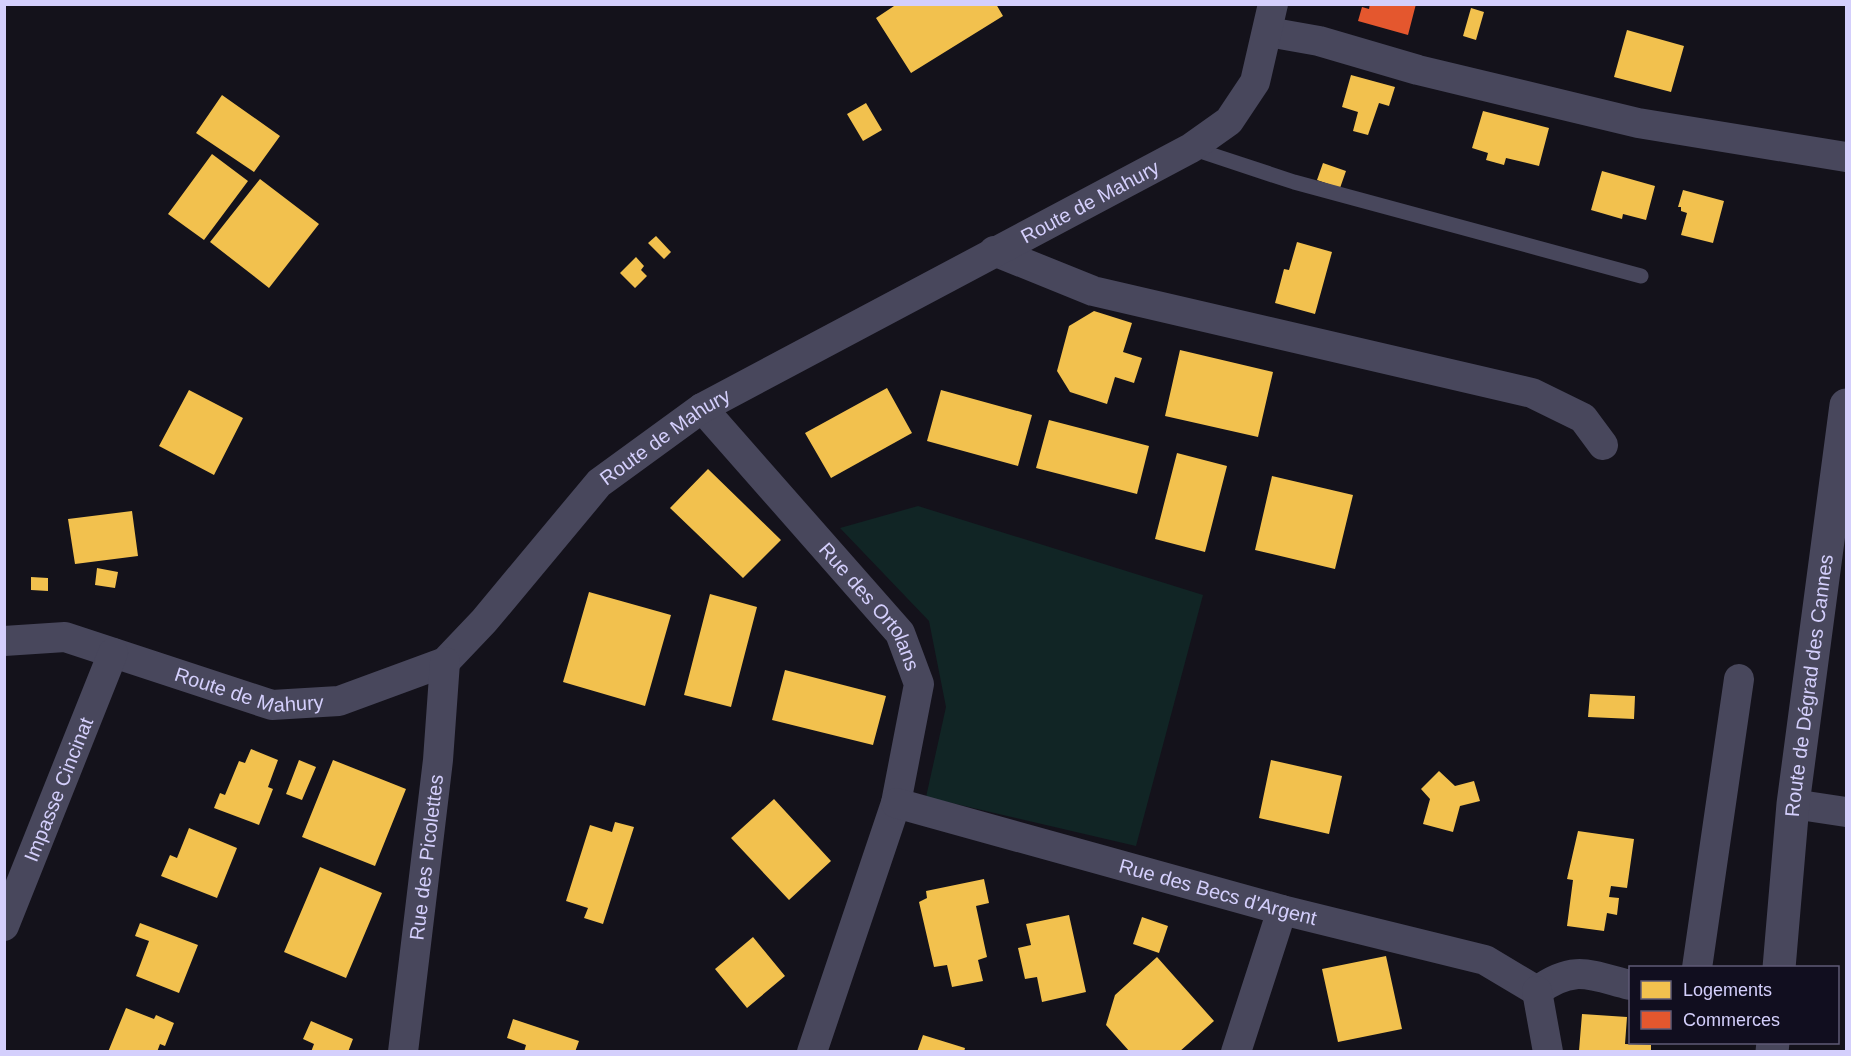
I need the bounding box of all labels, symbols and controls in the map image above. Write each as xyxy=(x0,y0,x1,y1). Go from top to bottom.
street label: Route de Mahury xyxy=(1017,156,1163,248)
street label: Route de Mahury xyxy=(596,384,734,490)
street label: Rue des Ortolans xyxy=(815,538,924,674)
street label: Route de Dégrad des Cannes xyxy=(1781,553,1837,818)
street label: Route de Mahury xyxy=(172,663,324,716)
street label: Impasse Cincinat xyxy=(20,714,97,865)
street label: Rue des Picolettes xyxy=(405,773,447,942)
street label: Rue des Becs d'Argent xyxy=(1117,854,1319,929)
legend xyxy=(1629,966,1839,1044)
text: Logements xyxy=(1683,980,1772,1000)
text: Commerces xyxy=(1683,1010,1780,1030)

